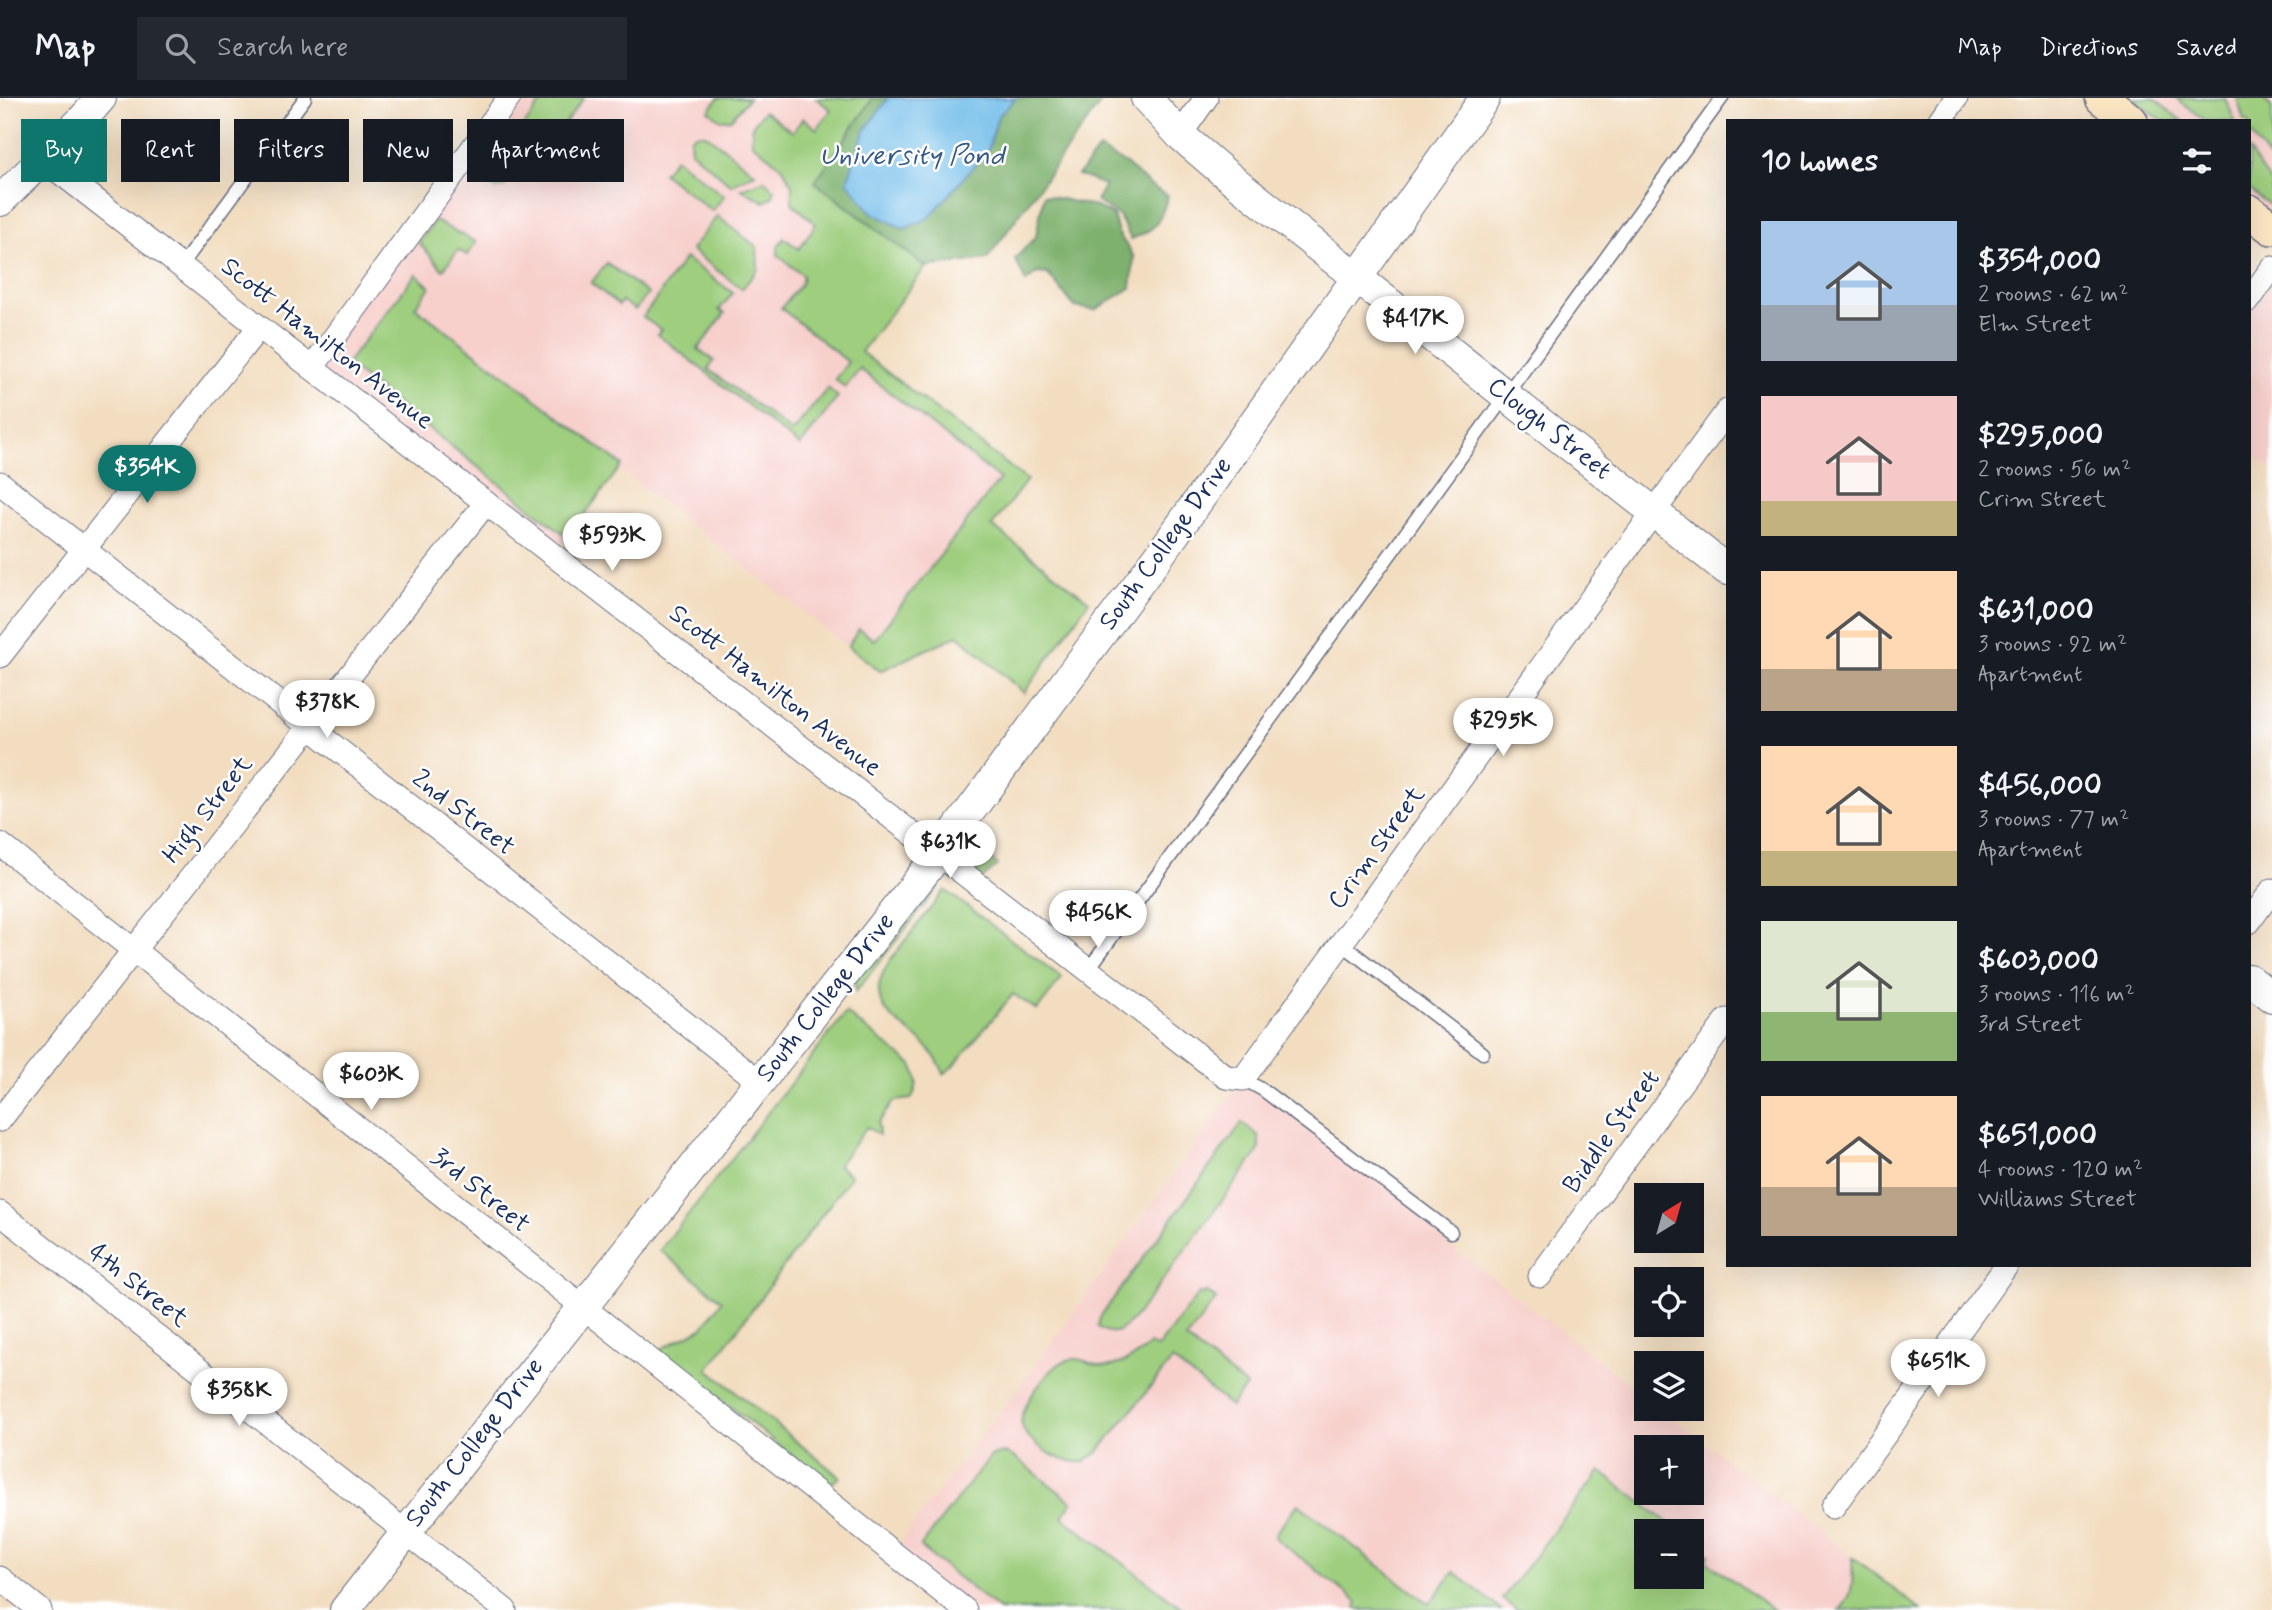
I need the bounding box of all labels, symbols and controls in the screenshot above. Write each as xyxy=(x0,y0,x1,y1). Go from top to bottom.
search box xyxy=(137,17,627,80)
text: Map xyxy=(35,26,95,70)
icon: search xyxy=(161,29,199,67)
text: Search here xyxy=(217,31,348,65)
text: Map xyxy=(1958,33,2002,64)
text: Directions xyxy=(2040,33,2138,64)
text: Saved xyxy=(2176,33,2237,64)
chip: Buy xyxy=(21,119,107,182)
chip: Rent xyxy=(121,119,220,182)
chip: Filters xyxy=(234,119,349,182)
chip: New xyxy=(363,119,453,182)
chip: Apartment xyxy=(467,119,624,182)
water label: University Pond xyxy=(820,138,1007,175)
text: 10 homes xyxy=(1761,142,1878,181)
icon: filters xyxy=(2178,142,2216,180)
text: $354,000 xyxy=(1978,241,2101,280)
icon: home xyxy=(1817,249,1901,333)
street label: Scott Hamilton Avenue xyxy=(214,250,441,438)
text: 2 rooms · 62 m² xyxy=(1978,280,2129,310)
pin: $417K xyxy=(1366,296,1464,356)
text: $417K xyxy=(1382,304,1448,334)
text: Elm Street xyxy=(1978,310,2092,340)
street label: Clough Street xyxy=(1479,370,1618,490)
text: $295,000 xyxy=(1978,416,2103,455)
icon: home xyxy=(1817,424,1901,508)
pin: $354K xyxy=(98,446,196,505)
street label: South College Drive xyxy=(1092,451,1240,637)
text: $354K xyxy=(114,453,180,483)
text: 2 rooms · 56 m² xyxy=(1978,455,2131,485)
text: Crim Street xyxy=(1978,485,2106,515)
pin: $593K xyxy=(563,514,661,573)
text: $593K xyxy=(579,521,645,551)
text: $631,000 xyxy=(1978,591,2094,630)
street label: Scott Hamilton Avenue xyxy=(662,597,889,785)
icon: home xyxy=(1817,599,1901,683)
text: 3 rooms · 92 m² xyxy=(1978,630,2127,660)
text: Apartment xyxy=(1978,660,2083,690)
pin: $378K xyxy=(278,680,376,740)
text: $378K xyxy=(295,688,359,718)
pin: $295K xyxy=(1454,698,1552,758)
text: $295K xyxy=(1469,706,1537,736)
street label: High Street xyxy=(155,749,263,873)
street label: 2nd Street xyxy=(405,762,521,864)
text: $456,000 xyxy=(1978,766,2102,805)
icon: home xyxy=(1817,774,1901,858)
street label: Crim Street xyxy=(1321,779,1433,917)
text: 3 rooms · 77 m² xyxy=(1978,805,2129,835)
pin: $631K xyxy=(901,820,999,880)
text: $631K xyxy=(920,828,980,858)
text: Apartment xyxy=(1978,835,2083,865)
pin: $456K xyxy=(1049,890,1147,950)
text: $456K xyxy=(1065,898,1131,928)
street label: South College Drive xyxy=(749,906,903,1090)
text: $603,000 xyxy=(1978,941,2099,980)
icon: home xyxy=(1817,949,1901,1033)
text: 3 rooms · 116 m² xyxy=(1978,980,2135,1010)
text: 3rd Street xyxy=(1978,1010,2082,1040)
pin: $603K xyxy=(322,1052,420,1112)
text: $603K xyxy=(339,1060,403,1090)
street label: Biddle Street xyxy=(1556,1063,1668,1201)
text: $651,000 xyxy=(1978,1116,2097,1155)
icon: home xyxy=(1817,1124,1901,1208)
street label: 3rd Street xyxy=(423,1141,537,1241)
text: 4 rooms · 120 m² xyxy=(1978,1155,2143,1185)
north arrow xyxy=(1634,1183,1704,1253)
map controls xyxy=(1634,1183,1704,1589)
text: Williams Street xyxy=(1978,1185,2137,1215)
street label: 4th Street xyxy=(81,1236,195,1336)
button: locate xyxy=(1634,1267,1704,1337)
pin: $651K xyxy=(1889,1340,1987,1399)
text: $651K xyxy=(1907,1347,1969,1377)
street label: South College Drive xyxy=(398,1351,552,1535)
button: layers xyxy=(1634,1351,1704,1421)
pin: $358K xyxy=(190,1368,288,1428)
text: $358K xyxy=(207,1376,271,1406)
button: + xyxy=(1634,1435,1704,1505)
button: − xyxy=(1634,1519,1704,1589)

